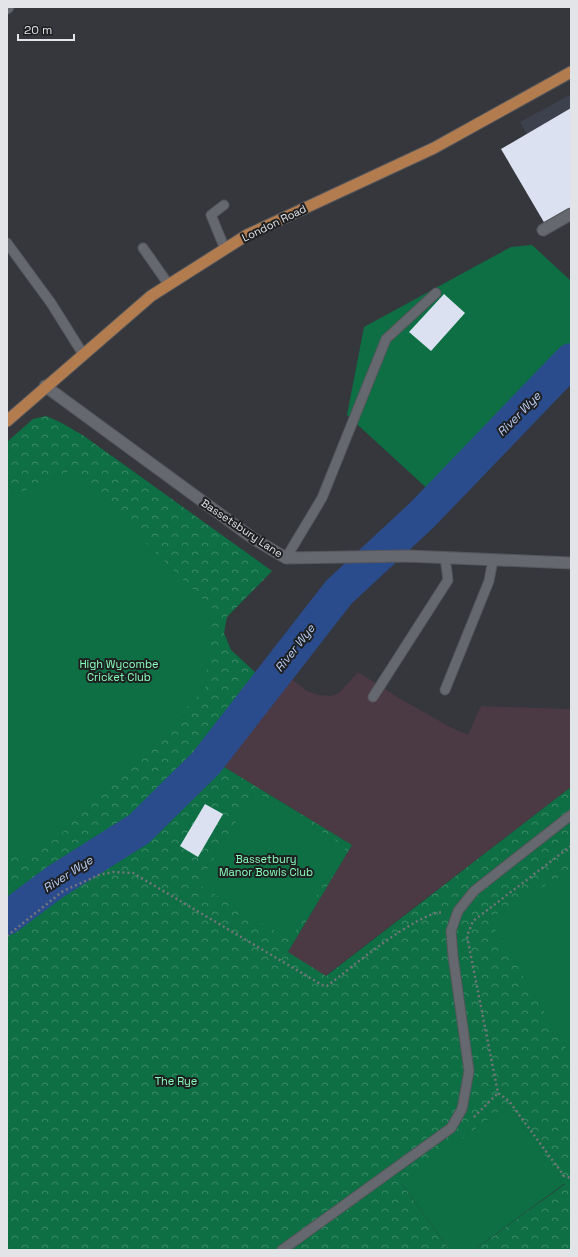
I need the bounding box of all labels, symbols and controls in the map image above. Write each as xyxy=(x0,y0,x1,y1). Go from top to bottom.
scale bar xyxy=(18,16,74,42)
text: 20 m xyxy=(24,22,52,38)
street label: London Road xyxy=(239,201,309,245)
water label: River Wye xyxy=(494,388,545,440)
street label: Bassetsbury Lane xyxy=(199,496,285,560)
water label: River Wye xyxy=(271,620,319,675)
park label: High Wycombe Cricket Club xyxy=(79,657,159,684)
water label: River Wye xyxy=(40,851,97,896)
park label: Bassetbury Manor Bowls Club xyxy=(219,852,313,879)
park label: The Rye xyxy=(155,1074,197,1088)

